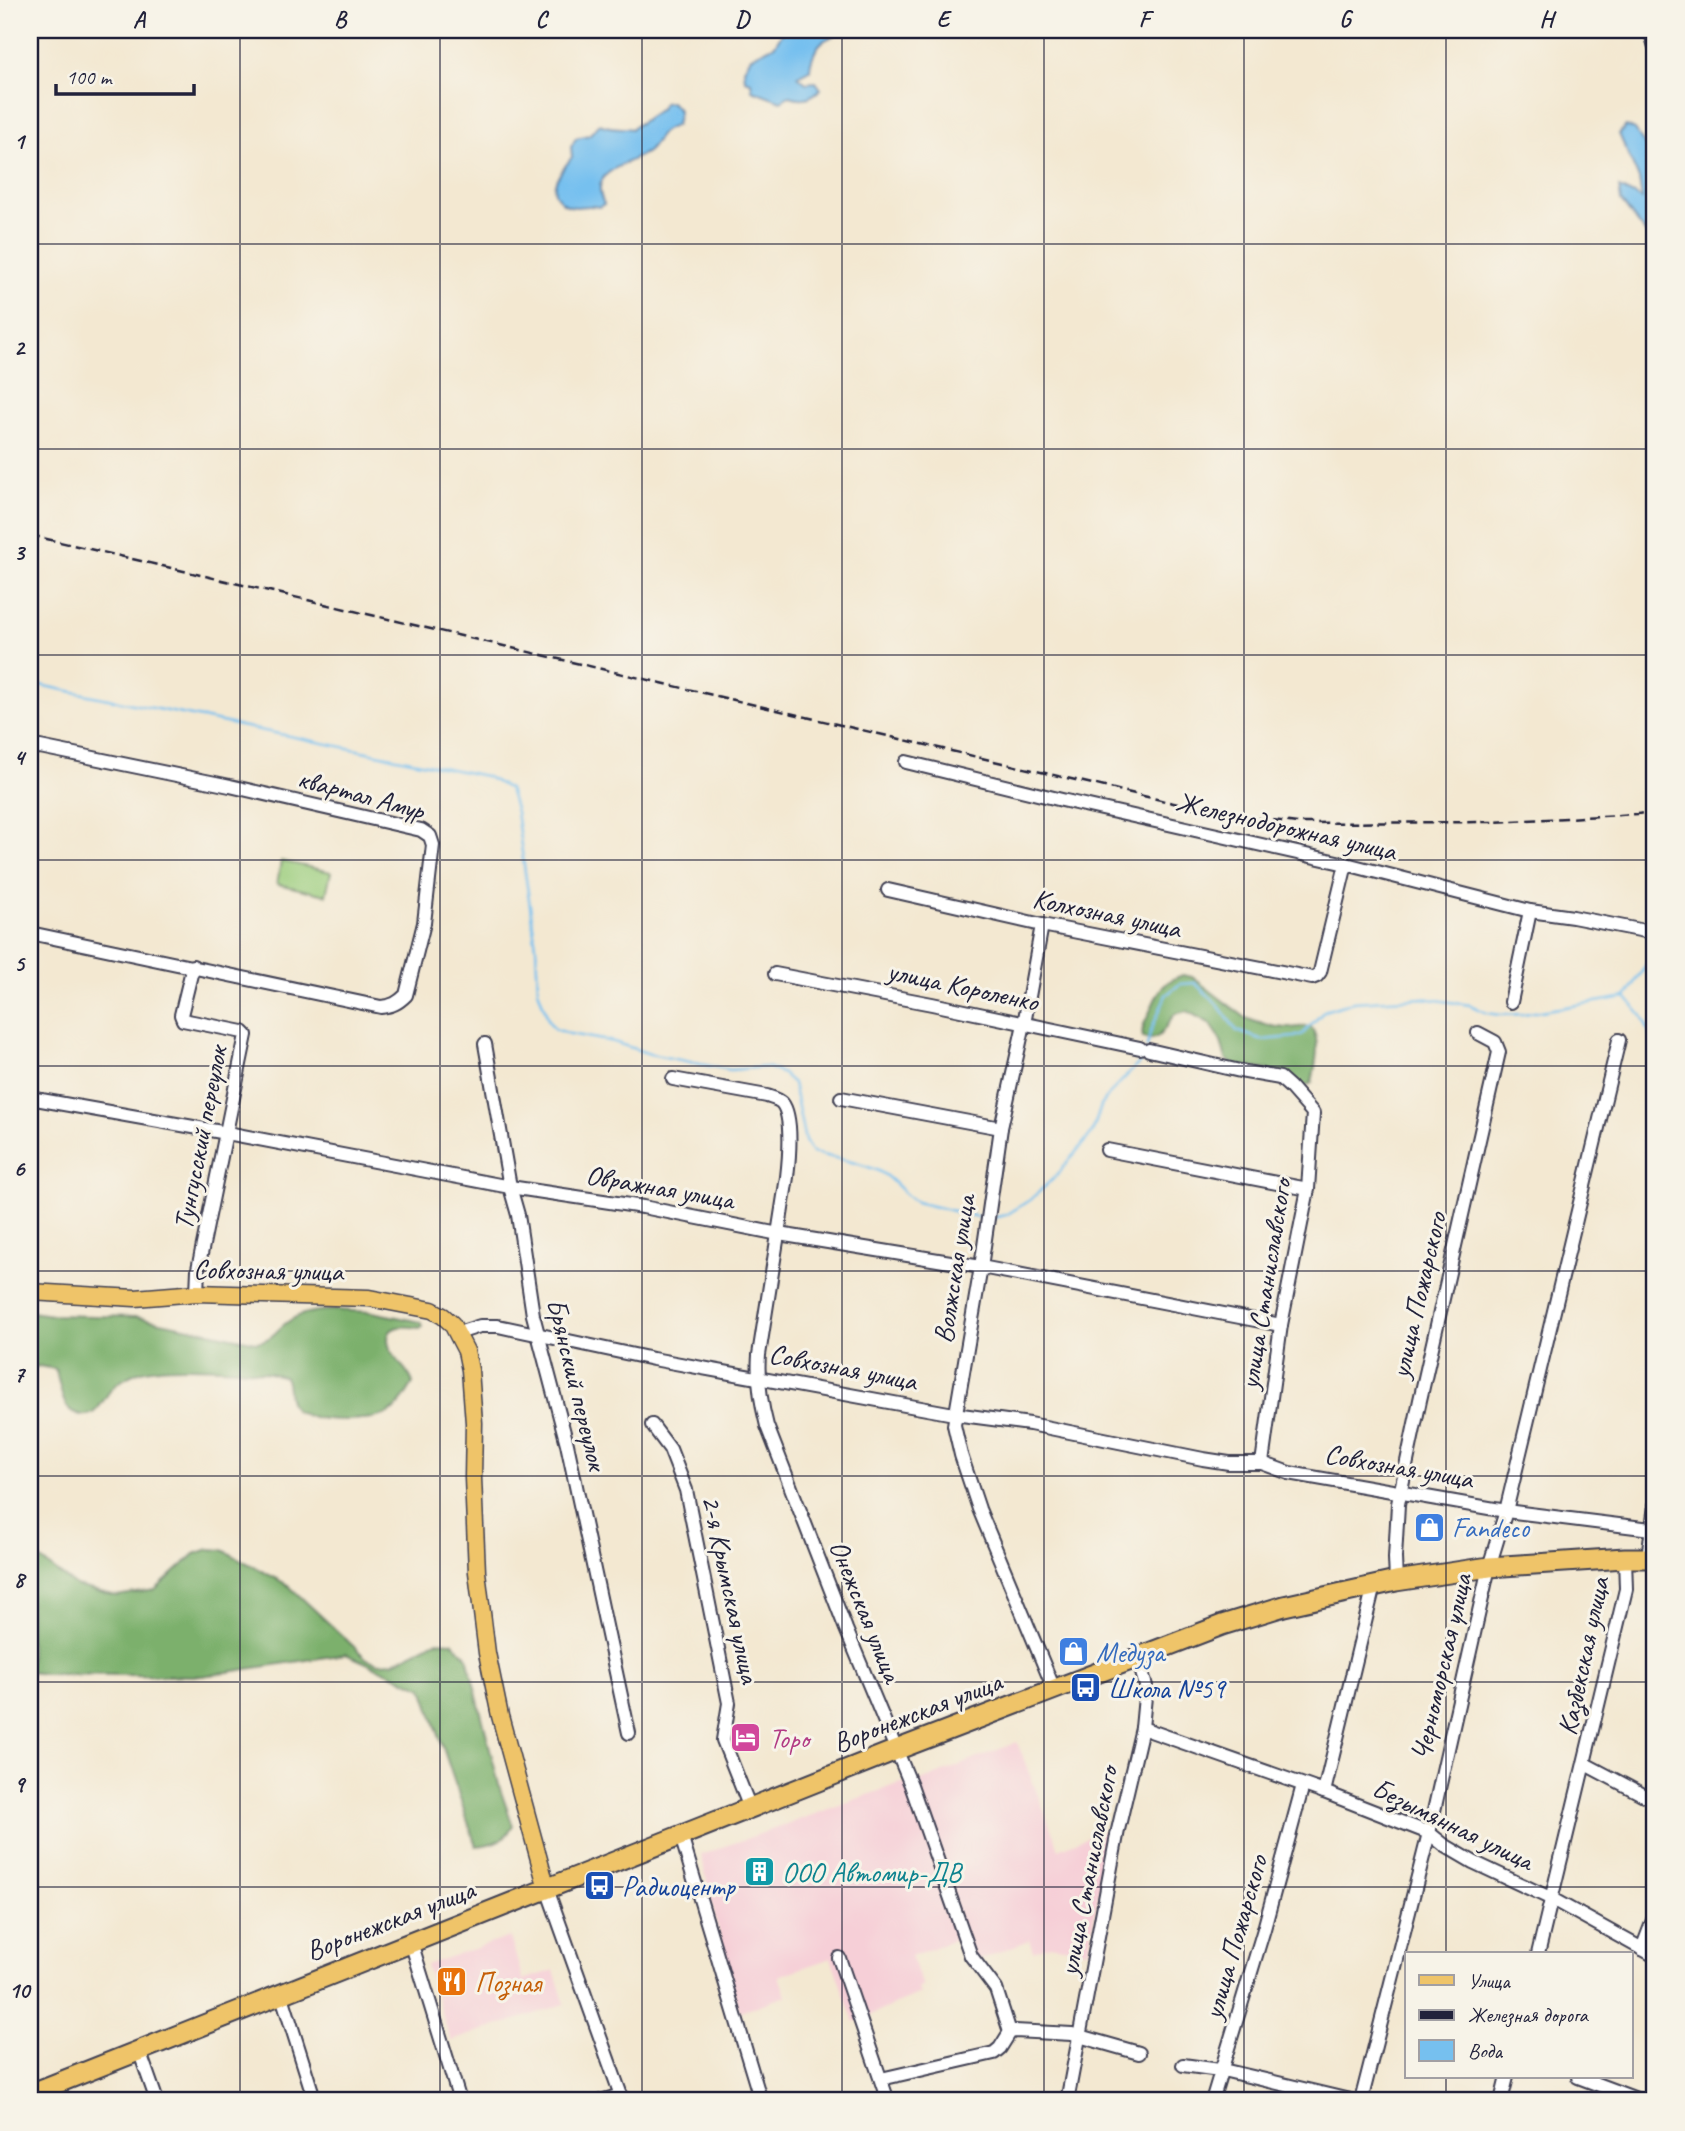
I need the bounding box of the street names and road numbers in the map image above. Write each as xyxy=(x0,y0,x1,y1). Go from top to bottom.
street label: квартал Амур xyxy=(294,760,430,828)
street label: Железнодорожная улица xyxy=(1172,784,1401,869)
street label: Колхозная улица xyxy=(1030,880,1186,946)
street label: улица Короленко xyxy=(882,953,1044,1019)
street label: Тунгусский переулок xyxy=(165,1041,235,1233)
street label: Овражная улица xyxy=(583,1157,739,1218)
street label: улица Станиславского xyxy=(1231,1173,1299,1394)
street label: Волжская улица xyxy=(925,1190,983,1346)
street label: улица Пожарского xyxy=(1382,1207,1455,1383)
street label: Совхозная улица xyxy=(193,1251,345,1289)
street label: Брянский переулок xyxy=(539,1295,616,1476)
street label: Совхозная улица xyxy=(766,1336,922,1399)
street label: Совхозная улица xyxy=(1322,1436,1478,1497)
street label: 2-я Крымская улица xyxy=(694,1492,768,1688)
street label: Онежская улица xyxy=(822,1535,911,1689)
street label: Черноморская улица xyxy=(1403,1569,1480,1764)
street label: Казбекская улица xyxy=(1549,1572,1618,1738)
street label: Воронежская улица xyxy=(828,1663,1008,1760)
street label: улица Станиславского xyxy=(1050,1760,1126,1981)
street label: Безымянная улица xyxy=(1366,1770,1541,1880)
street label: улица Пожарского xyxy=(1194,1849,1276,2025)
street label: Воронежская улица xyxy=(301,1871,481,1968)

